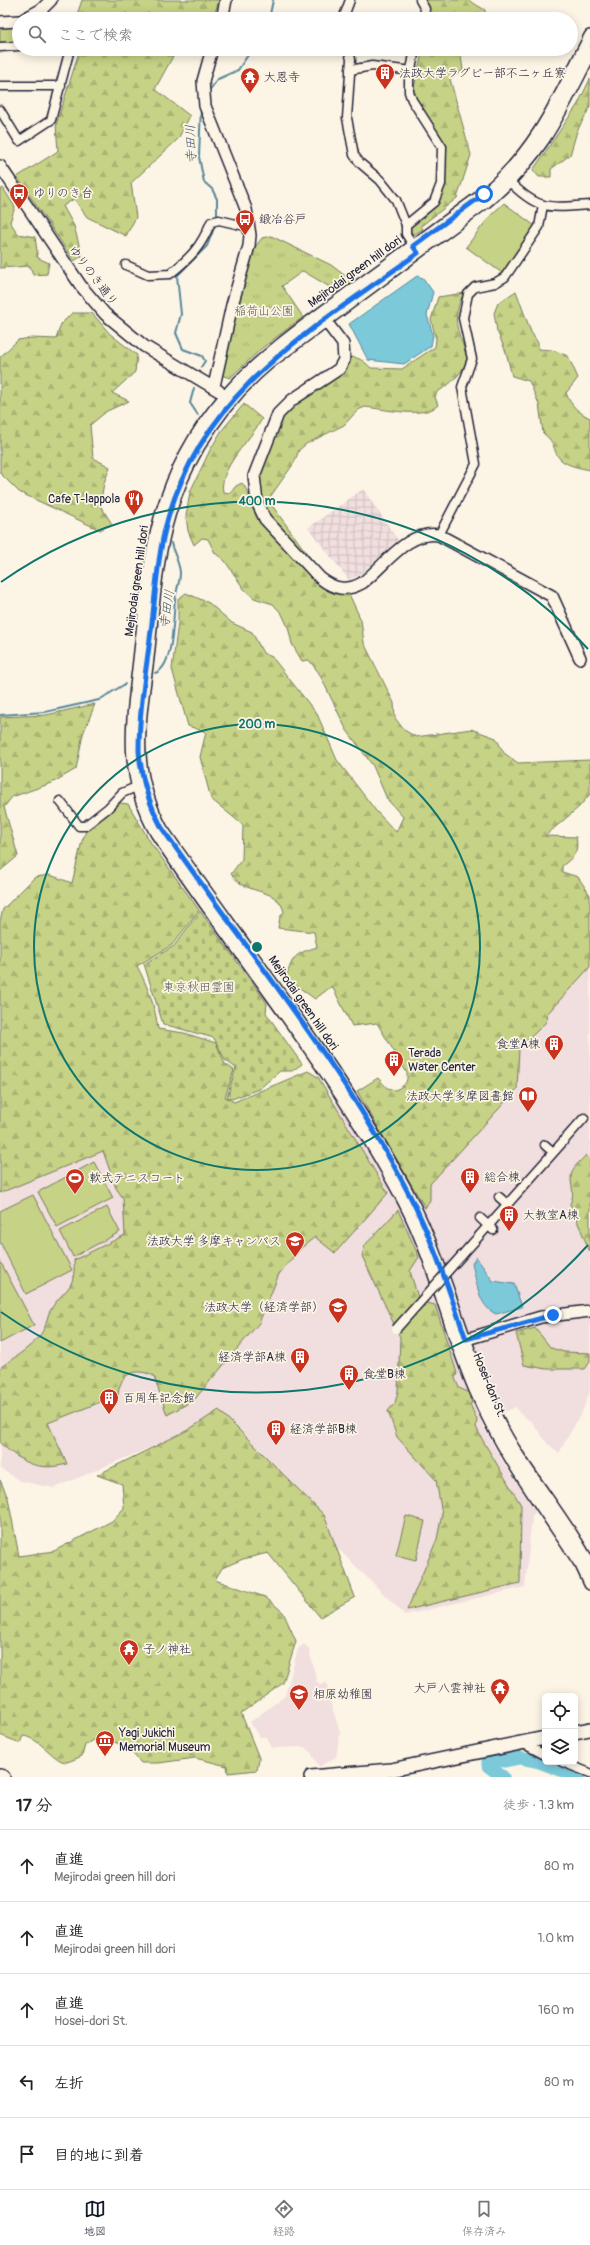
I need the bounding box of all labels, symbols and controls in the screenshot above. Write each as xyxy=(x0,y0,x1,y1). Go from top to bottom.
search box xyxy=(12,12,578,56)
icon: search xyxy=(26,23,48,45)
text: ここで検索 xyxy=(58,26,133,45)
building icon: 法政大学ラグビー部不二ヶ丘寮 xyxy=(374,62,396,90)
temple icon: 大恩寺 xyxy=(239,66,261,94)
place label: 法政大学ラグビー部不二ヶ丘寮 xyxy=(399,66,566,81)
place label: 大恩寺 xyxy=(264,70,300,85)
water label: 寺田川 xyxy=(182,124,200,164)
bus stop icon: ゆりのき台 xyxy=(8,182,30,210)
route start xyxy=(475,185,493,203)
place label: ゆりのき台 xyxy=(33,186,93,201)
bus stop icon: 鍛冶谷戸 xyxy=(234,208,256,236)
place label: 鍛冶谷戸 xyxy=(259,212,307,227)
street label: Mejirodai green hill dori xyxy=(305,233,405,311)
street label: ゆりのき通り xyxy=(65,243,121,309)
park label: 稲荷山公園 xyxy=(234,304,294,319)
restaurant icon: Cafe T-lappola xyxy=(123,488,145,516)
place label: Cafe T-lappola xyxy=(48,492,120,507)
text: 400 m xyxy=(238,494,276,509)
street label: Mejirodai green hill dori xyxy=(122,525,152,637)
water label: 寺田川 xyxy=(156,588,178,630)
text: 200 m xyxy=(239,717,276,732)
centre of rings xyxy=(250,940,264,954)
street label: Mejirodai green hill dori xyxy=(265,953,341,1053)
park label: 東京秋田霊園 xyxy=(163,980,235,995)
building icon: 食堂A棟 xyxy=(543,1033,565,1061)
place label: 食堂A棟 xyxy=(496,1037,540,1052)
place label: Terada Water Center xyxy=(408,1046,477,1075)
building icon: Terada Water Center xyxy=(383,1049,405,1077)
library icon: 法政大学多摩図書館 xyxy=(517,1085,539,1113)
place label: 法政大学多摩図書館 xyxy=(406,1089,514,1104)
building icon: 総合棟 xyxy=(459,1166,481,1194)
sports icon: 軟式テニスコート xyxy=(64,1167,86,1195)
place label: 総合棟 xyxy=(484,1170,520,1185)
place label: 軟式テニスコート xyxy=(89,1171,185,1186)
building icon: 大教室A棟 xyxy=(498,1204,520,1232)
place label: 大教室A棟 xyxy=(523,1208,579,1223)
school or university icon: 法政大学 多摩キャンパス xyxy=(284,1230,306,1258)
place label: 法政大学 多摩キャンパス xyxy=(147,1234,281,1249)
school or university icon: 法政大学（経済学部） xyxy=(327,1296,349,1324)
place label: 法政大学（経済学部） xyxy=(204,1300,324,1315)
route end xyxy=(544,1306,562,1324)
building icon: 経済学部A棟 xyxy=(289,1346,311,1374)
place label: 経済学部A棟 xyxy=(218,1350,286,1365)
street label: Hosei-dori St. xyxy=(469,1351,509,1419)
building icon: 食堂B棟 xyxy=(338,1363,360,1391)
place label: 食堂B棟 xyxy=(363,1367,406,1382)
building icon: 百周年記念館 xyxy=(98,1387,120,1415)
place label: 百周年記念館 xyxy=(123,1391,195,1406)
building icon: 経済学部B棟 xyxy=(265,1418,287,1446)
place label: 経済学部B棟 xyxy=(290,1422,357,1437)
temple icon: 子ノ神社 xyxy=(118,1638,140,1666)
place label: 子ノ神社 xyxy=(143,1642,191,1657)
temple icon: 大戸八雲神社 xyxy=(489,1677,511,1705)
place label: 大戸八雲神社 xyxy=(414,1681,486,1696)
school or university icon: 相原幼稚園 xyxy=(288,1683,310,1711)
place label: 相原幼稚園 xyxy=(313,1687,373,1702)
map controls xyxy=(542,1693,578,1765)
button: locate xyxy=(542,1693,578,1729)
place label: Yagi Jukichi Memorial Museum xyxy=(118,1726,211,1755)
museum icon: Yagi Jukichi Memorial Museum xyxy=(94,1729,116,1757)
button: layers xyxy=(542,1729,578,1765)
text: 17 分 xyxy=(16,1795,52,1816)
text: 徒歩 · 1.3 km xyxy=(503,1797,574,1813)
text: 直進 xyxy=(54,1850,84,1869)
icon: ahead xyxy=(16,1855,38,1877)
text: 80 m xyxy=(544,1858,574,1874)
text: Mejirodai green hill dori xyxy=(54,1869,175,1885)
text: 直進 xyxy=(54,1922,84,1941)
icon: ahead xyxy=(16,1927,38,1949)
text: 1.0 km xyxy=(537,1930,574,1946)
text: Mejirodai green hill dori xyxy=(54,1941,175,1957)
text: 直進 xyxy=(54,1994,84,2013)
icon: ahead xyxy=(16,1999,38,2021)
text: 160 m xyxy=(538,2002,574,2018)
text: Hosei-dori St. xyxy=(54,2013,128,2029)
icon: left xyxy=(16,2071,38,2093)
text: 左折 xyxy=(54,2074,84,2093)
text: 80 m xyxy=(544,2074,574,2090)
icon: arrive xyxy=(16,2143,38,2165)
text: 目的地に到着 xyxy=(54,2146,144,2165)
tab: 地図 xyxy=(84,2198,106,2238)
tab: 経路 xyxy=(273,2198,295,2238)
tab: 保存済み xyxy=(462,2198,506,2238)

